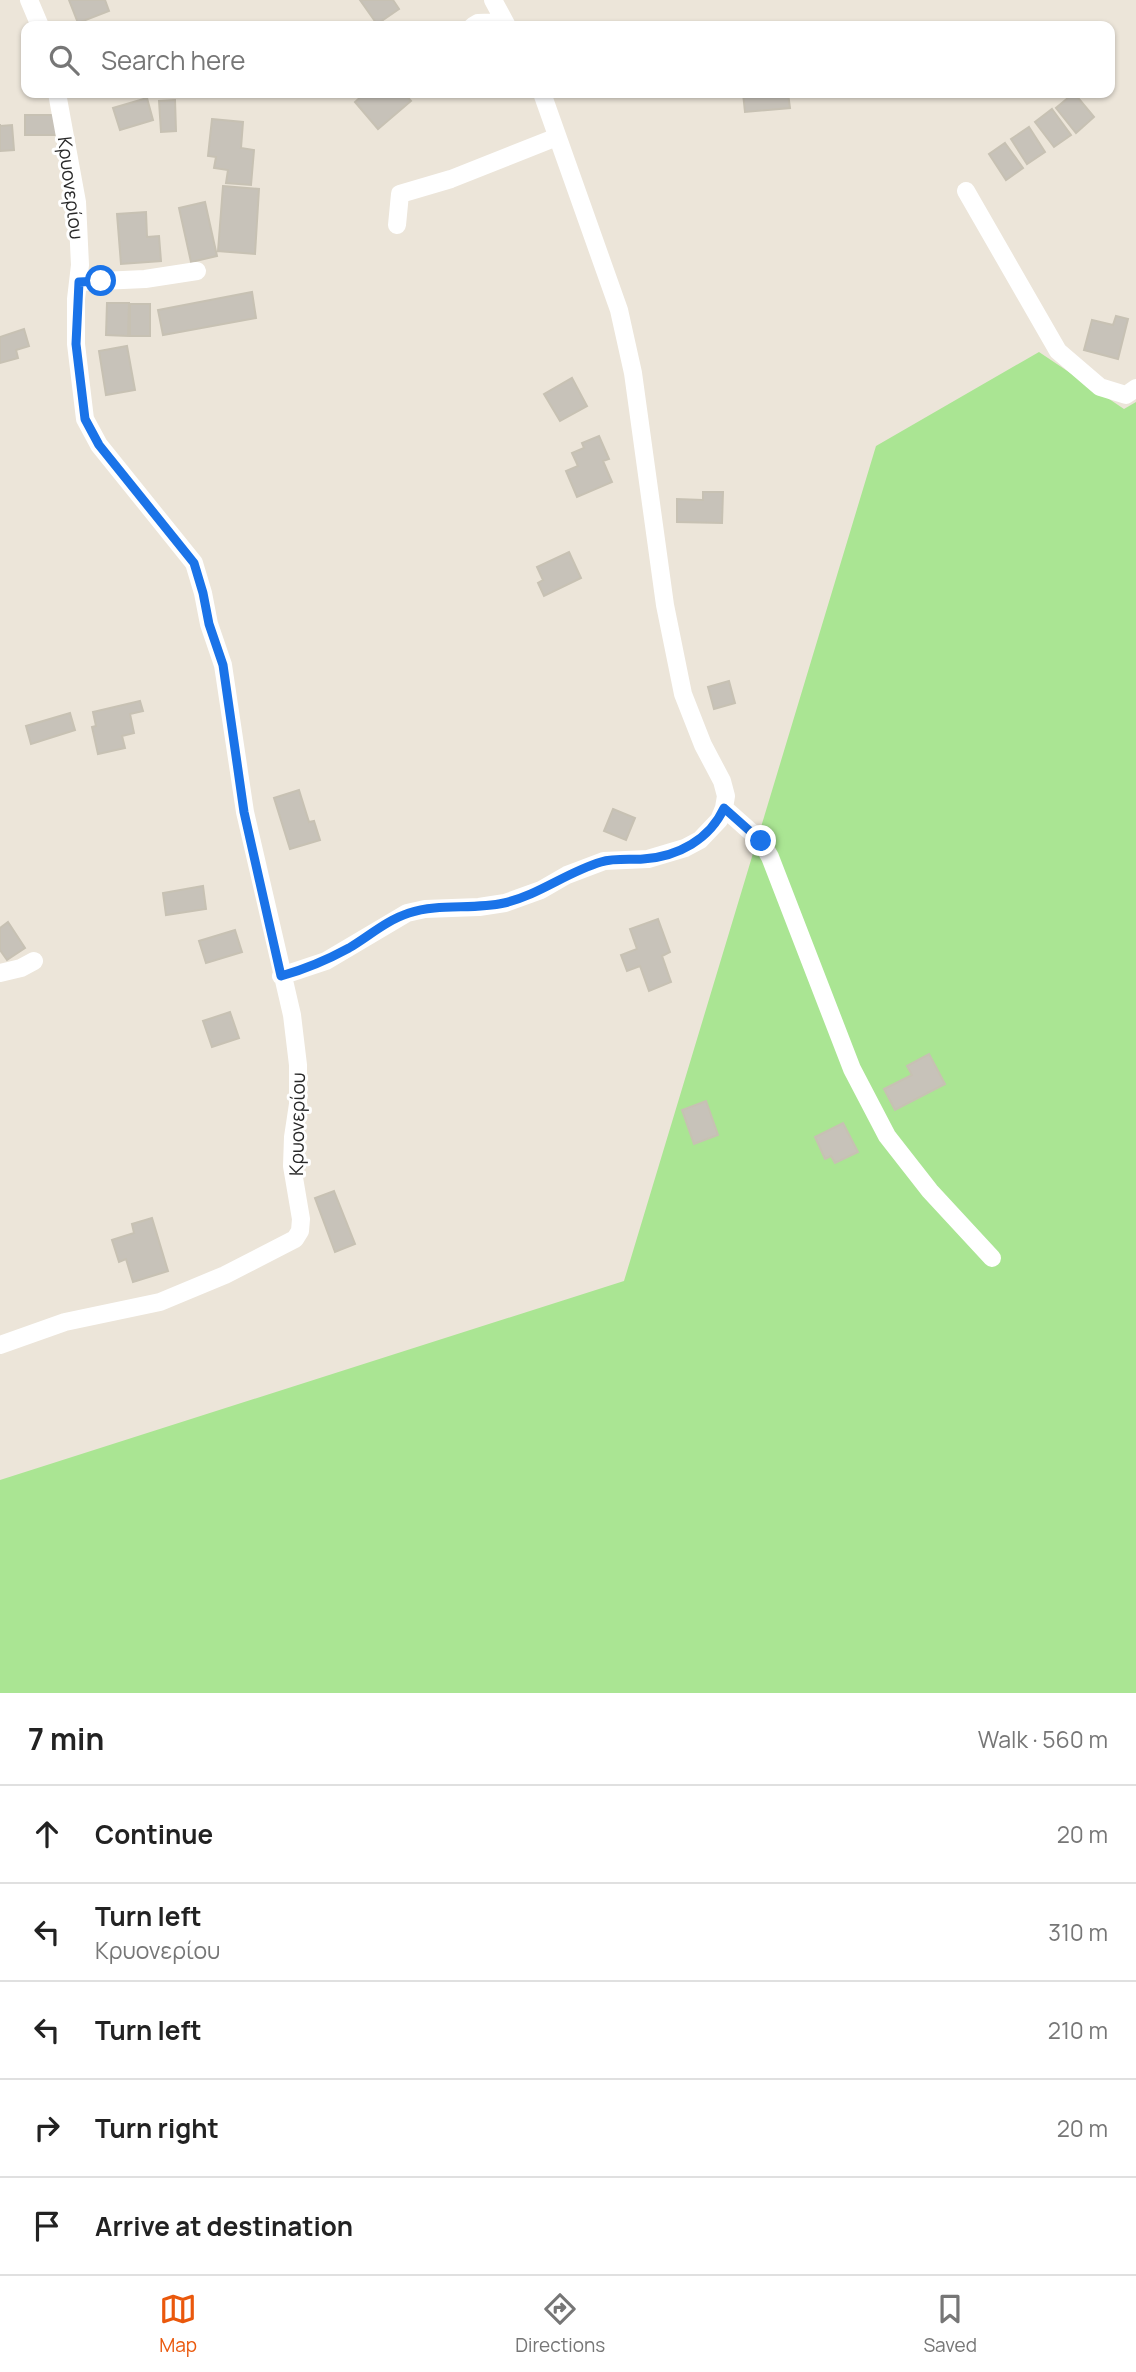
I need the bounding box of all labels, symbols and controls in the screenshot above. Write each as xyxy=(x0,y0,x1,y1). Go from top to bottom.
search box xyxy=(21,21,1115,98)
icon: search xyxy=(45,41,83,79)
text: Search here xyxy=(101,42,246,78)
street label: Κρυονερίου xyxy=(52,135,90,241)
route start xyxy=(85,265,116,296)
route end xyxy=(745,825,776,856)
street label: Κρυονερίου xyxy=(283,1072,311,1176)
text: 7 min xyxy=(28,1718,104,1759)
text: Walk · 560 m xyxy=(978,1723,1108,1755)
icon: ahead xyxy=(28,1815,66,1853)
text: Continue xyxy=(95,1816,213,1852)
text: 20 m xyxy=(1057,1818,1108,1850)
text: Turn left xyxy=(95,1898,202,1934)
icon: left xyxy=(28,1913,66,1951)
text: 310 m xyxy=(1048,1916,1108,1948)
text: Κρυονερίου xyxy=(95,1934,220,1966)
icon: left xyxy=(28,2011,66,2049)
text: Turn left xyxy=(95,2012,202,2048)
text: 210 m xyxy=(1048,2014,1108,2046)
icon: right xyxy=(28,2109,66,2147)
text: Turn right xyxy=(95,2110,219,2146)
text: 20 m xyxy=(1057,2112,1108,2144)
icon: arrive xyxy=(28,2207,66,2245)
text: Arrive at destination xyxy=(95,2208,353,2244)
tab: Map xyxy=(159,2290,197,2358)
tab: Directions xyxy=(515,2290,605,2358)
tab: Saved xyxy=(923,2290,977,2358)

